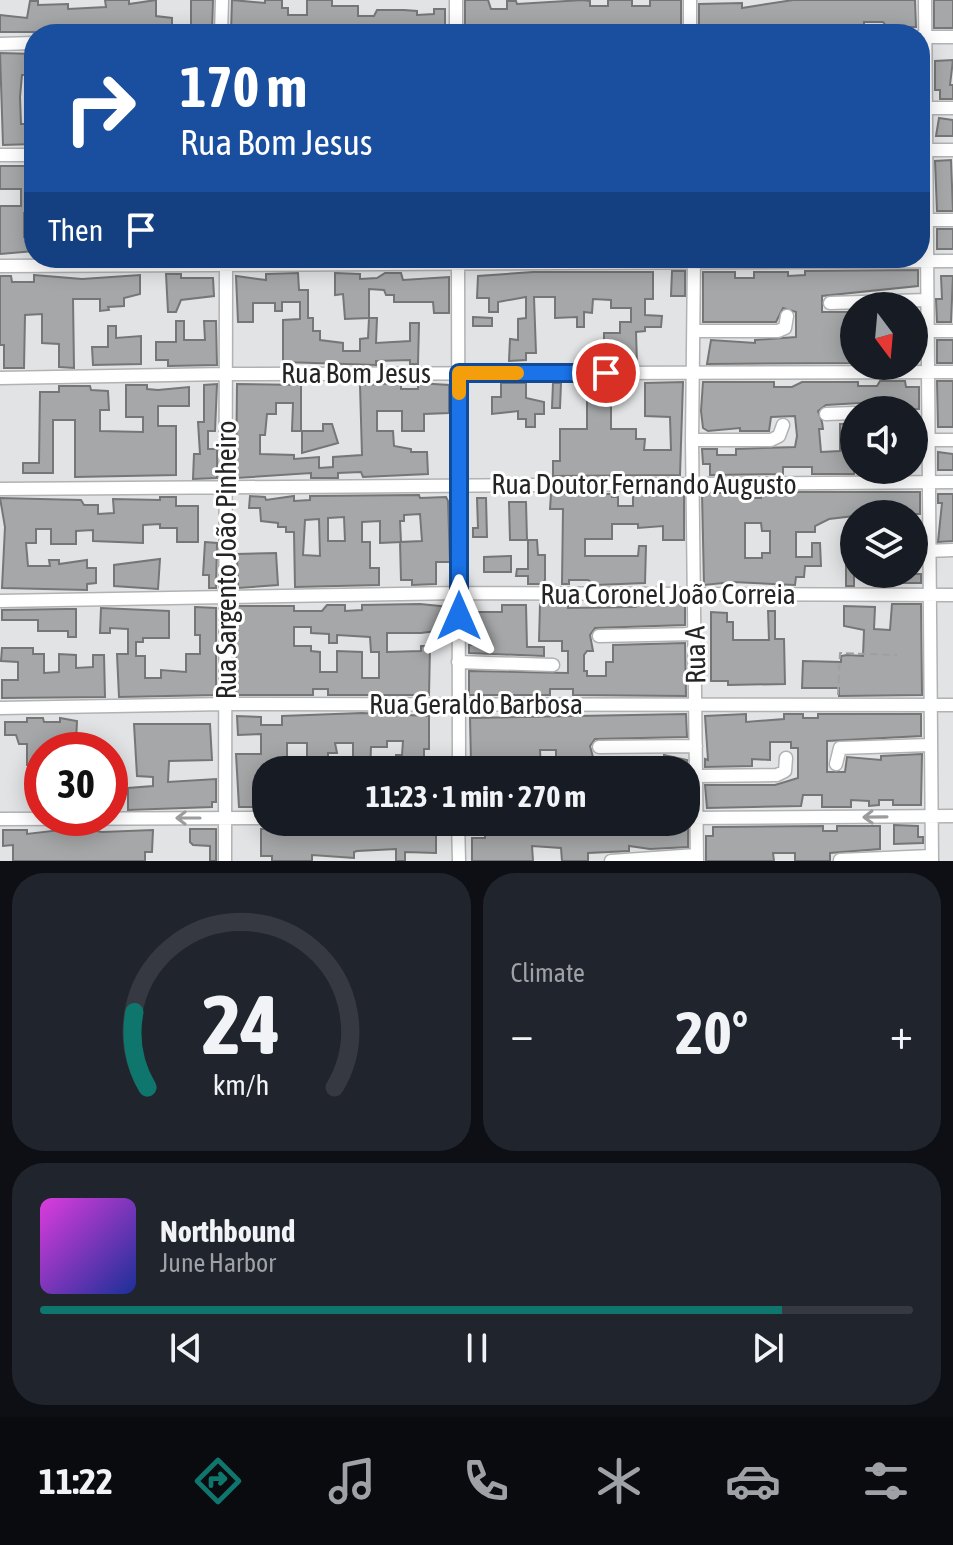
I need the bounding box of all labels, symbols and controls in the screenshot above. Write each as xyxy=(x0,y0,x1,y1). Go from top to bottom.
text: 170 m xyxy=(180,55,307,119)
icon: right xyxy=(48,56,152,160)
text: Rua Bom Jesus xyxy=(180,121,373,163)
icon: arrive xyxy=(119,208,163,252)
text: Then xyxy=(48,213,103,247)
north arrow xyxy=(840,292,928,380)
map controls xyxy=(840,292,928,588)
pin xyxy=(572,339,640,407)
icon: arrive xyxy=(584,351,628,395)
street label: Rua Bom Jesus xyxy=(281,357,431,389)
button: sound xyxy=(840,396,928,484)
street label: Rua Sargento João Pinheiro xyxy=(210,421,242,699)
street label: Rua Doutor Fernando Augusto xyxy=(491,468,797,500)
button: layers xyxy=(840,500,928,588)
position arrow xyxy=(417,574,501,658)
street label: Rua Coronel João Correia xyxy=(540,578,796,610)
street label: Rua A xyxy=(678,625,712,684)
street label: Rua Geraldo Barbosa xyxy=(369,688,583,720)
speed limit sign: 30 xyxy=(24,732,128,836)
text: 11:23 · 1 min · 270 m xyxy=(366,779,586,813)
one-way arrow xyxy=(862,809,889,824)
one-way arrow xyxy=(175,810,202,826)
text: Climate xyxy=(511,958,585,988)
text: 24 xyxy=(202,976,280,1072)
text: 20° xyxy=(675,998,748,1067)
text: − xyxy=(511,1008,533,1058)
text: + xyxy=(890,1008,913,1058)
text: km/h xyxy=(213,1068,270,1101)
text: Northbound xyxy=(160,1214,295,1248)
text: June Harbor xyxy=(160,1248,276,1278)
icon: previous xyxy=(164,1326,208,1370)
icon: pause xyxy=(455,1326,499,1370)
icon: next xyxy=(746,1326,790,1370)
icon: directions xyxy=(190,1453,246,1509)
icon: music xyxy=(324,1453,380,1509)
icon: phone xyxy=(458,1453,514,1509)
icon: climate xyxy=(591,1453,647,1509)
icon: car xyxy=(725,1453,781,1509)
icon: filters xyxy=(858,1453,914,1509)
text: 11:22 xyxy=(39,1460,113,1502)

